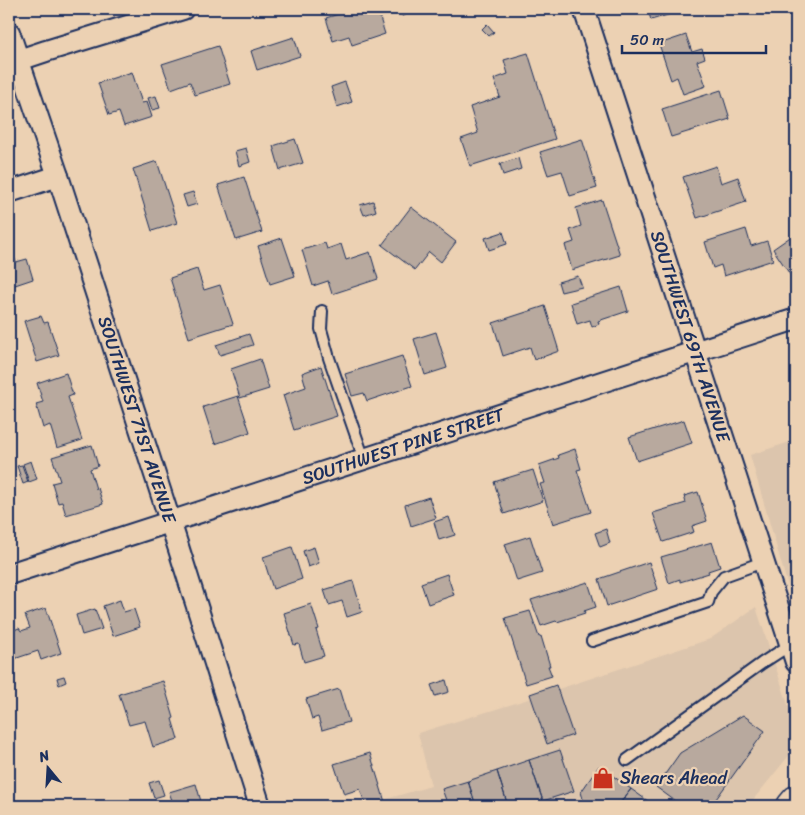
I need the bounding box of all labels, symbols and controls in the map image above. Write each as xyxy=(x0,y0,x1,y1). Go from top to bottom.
scale bar xyxy=(622,22,766,54)
text: 50 m xyxy=(630,27,665,53)
street label: SOUTHWEST 69TH AVENUE xyxy=(641,226,740,447)
street label: SOUTHWEST 71ST AVENUE xyxy=(88,312,186,528)
street label: SOUTHWEST PINE STREET xyxy=(298,398,509,494)
north arrow xyxy=(22,742,72,792)
text: N xyxy=(35,743,53,770)
place label: Shears Ahead xyxy=(620,762,728,794)
shop icon: Shears Ahead xyxy=(590,765,616,791)

